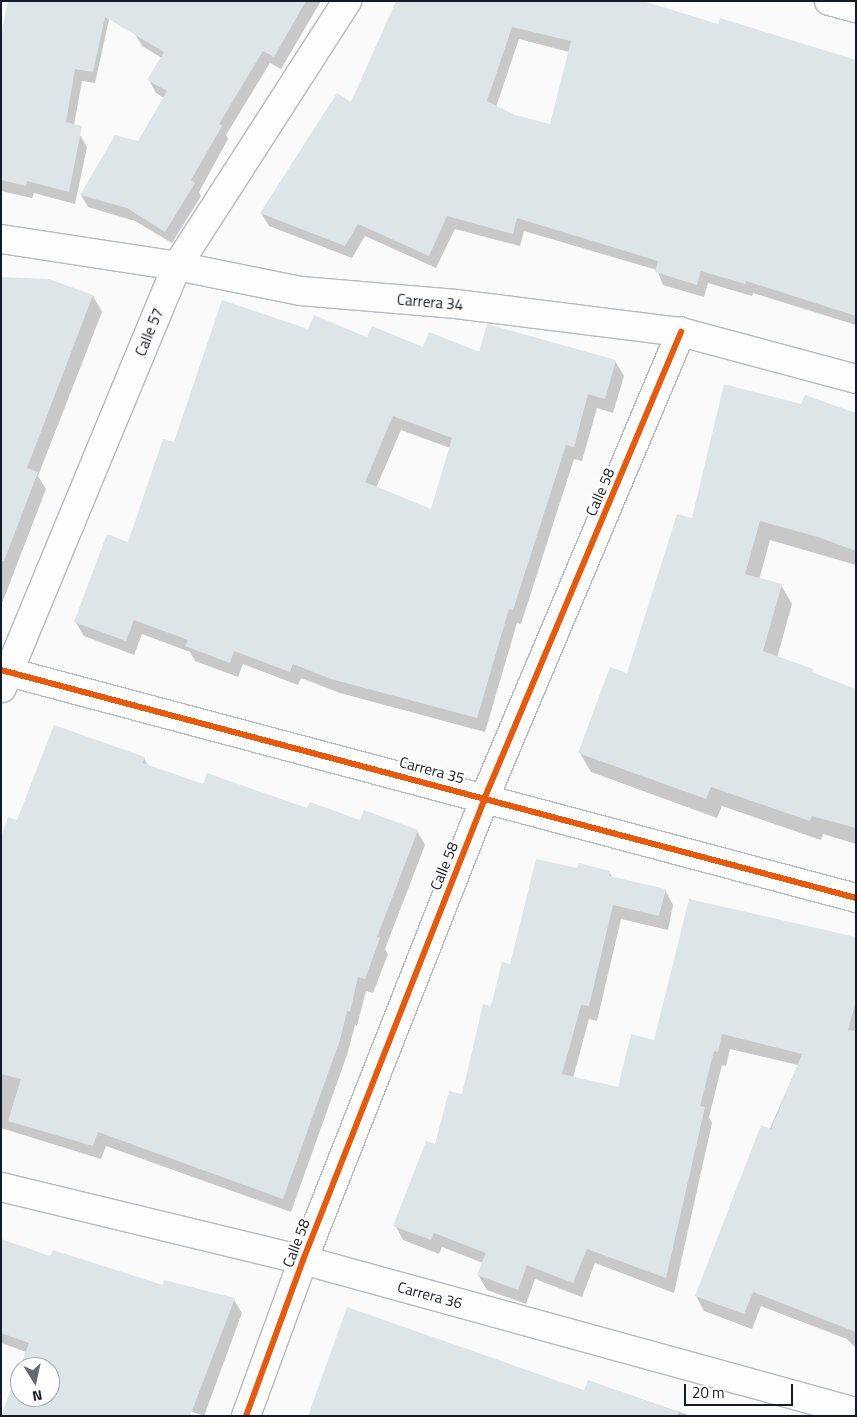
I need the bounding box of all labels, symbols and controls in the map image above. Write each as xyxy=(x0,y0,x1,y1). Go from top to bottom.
street label: Carrera 34 xyxy=(396,290,464,314)
street label: Calle 57 xyxy=(131,305,167,359)
street label: Calle 58 xyxy=(582,465,618,519)
street label: Carrera 35 xyxy=(398,753,466,787)
street label: Calle 58 xyxy=(426,839,462,893)
street label: Calle 58 xyxy=(279,1216,313,1270)
street label: Carrera 36 xyxy=(396,1278,464,1312)
north arrow xyxy=(10,1357,60,1407)
scale bar xyxy=(687,1374,796,1406)
text: 20 m xyxy=(692,1381,725,1404)
text: N xyxy=(31,1385,44,1407)

